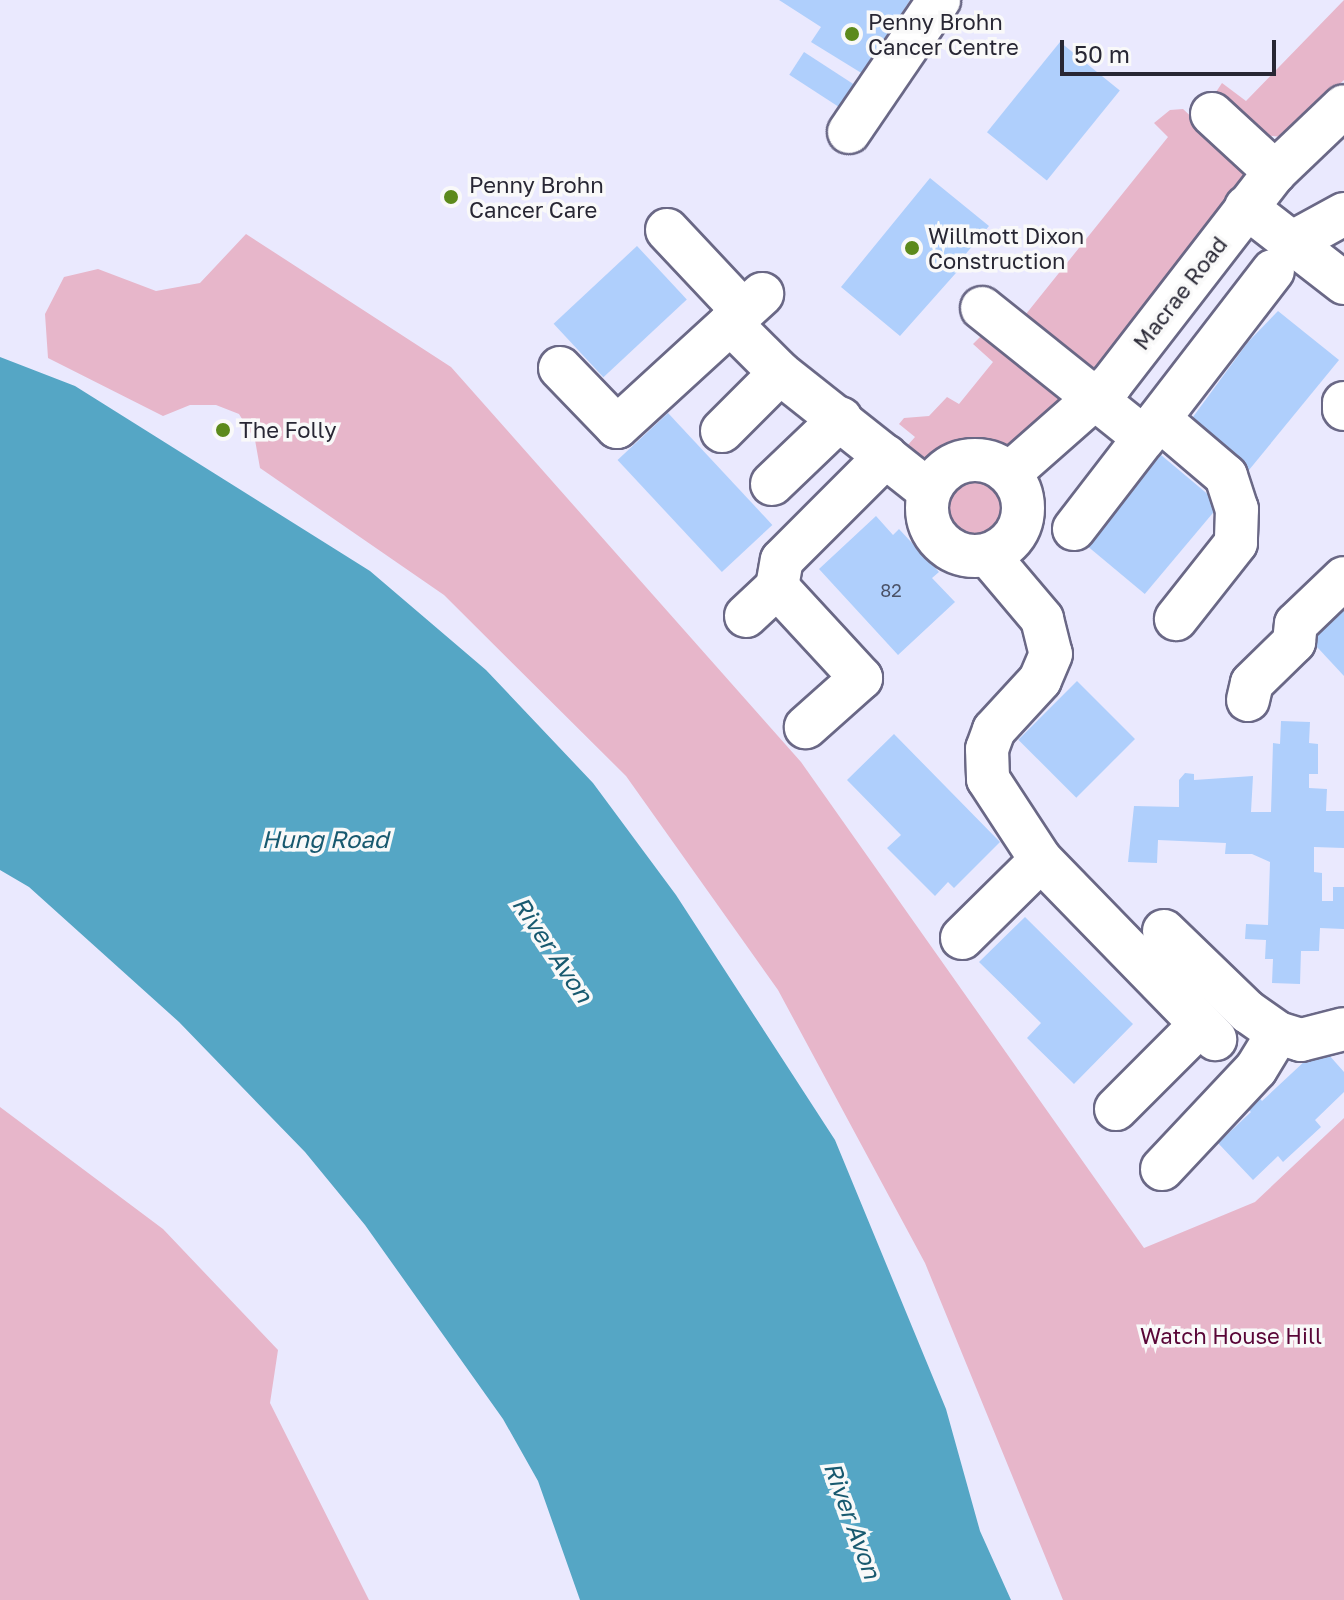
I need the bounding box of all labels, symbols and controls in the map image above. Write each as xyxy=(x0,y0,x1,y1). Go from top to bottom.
place label: Penny Brohn Cancer Centre xyxy=(868,8,1019,60)
scale bar xyxy=(1064,24,1280,74)
marker: Penny Brohn Cancer Centre xyxy=(843,25,861,43)
text: 50 m xyxy=(1074,39,1130,68)
place label: Penny Brohn Cancer Care xyxy=(469,171,604,222)
marker: Penny Brohn Cancer Care xyxy=(440,186,462,208)
place label: Willmott Dixon Construction xyxy=(928,222,1084,274)
street label: Macrae Road xyxy=(1128,231,1232,355)
marker: Willmott Dixon Construction xyxy=(903,239,921,257)
place label: The Folly xyxy=(239,417,336,443)
marker: The Folly xyxy=(214,421,232,439)
house number: 82 xyxy=(880,579,902,601)
water label: Hung Road xyxy=(261,825,389,853)
water label: River Avon xyxy=(507,890,599,1008)
park label: Watch House Hill xyxy=(1140,1323,1322,1349)
water label: River Avon xyxy=(819,1458,887,1582)

